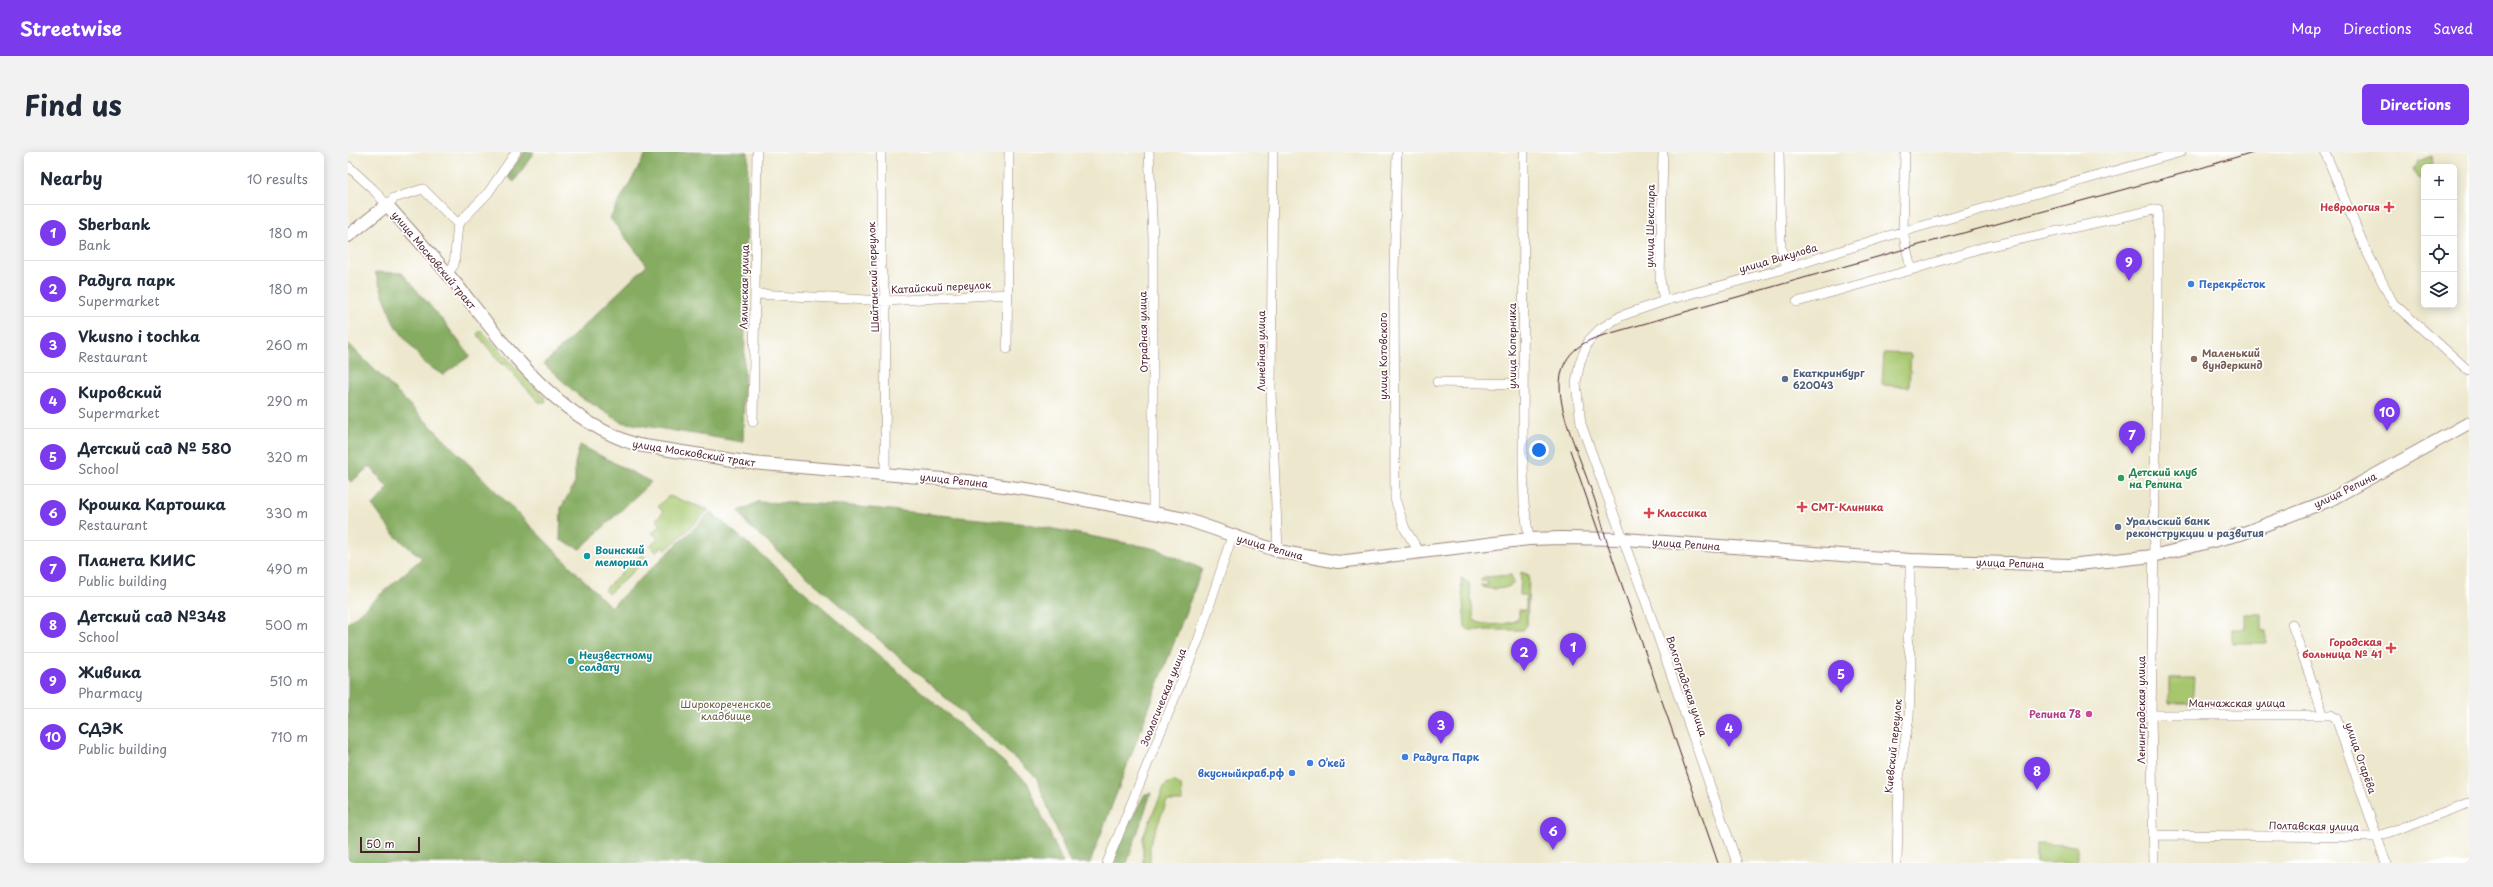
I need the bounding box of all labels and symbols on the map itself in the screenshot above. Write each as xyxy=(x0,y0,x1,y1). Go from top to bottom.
street label: улица Шекспира xyxy=(1641,183,1658,268)
place label: Неврология xyxy=(2320,199,2380,214)
marker: Неврология xyxy=(2383,201,2395,213)
street label: улица Московский тракт xyxy=(389,207,480,312)
street label: Шайтанский переулок xyxy=(863,221,883,333)
street label: улица Викулова xyxy=(1737,239,1820,277)
street label: Лялинская улица xyxy=(735,244,752,330)
pin: 9 xyxy=(2116,248,2142,281)
street label: Катайский переулок xyxy=(891,276,991,298)
place label: Перекрёсток xyxy=(2199,276,2266,291)
marker: Перекрёсток xyxy=(2186,279,2196,289)
street label: Отрадная улица xyxy=(1134,291,1151,373)
street label: улица Коперника xyxy=(1504,302,1519,389)
street label: Линейная улица xyxy=(1253,310,1268,392)
street label: улица Котовского xyxy=(1375,312,1390,400)
place label: Маленький вундеркинд xyxy=(2202,345,2263,373)
marker: Маленький вундеркинд xyxy=(2189,354,2199,364)
place label: Екаткринбург 620043 xyxy=(1793,365,1865,392)
marker: Екаткринбург 620043 xyxy=(1780,374,1790,384)
pin: 10 xyxy=(2374,398,2400,431)
pin: 7 xyxy=(2119,421,2145,454)
street label: улица Московский тракт xyxy=(632,435,757,470)
your location xyxy=(1529,440,1549,460)
place label: Детский клуб на Репина xyxy=(2128,464,2197,491)
street label: улица Репина xyxy=(919,468,990,491)
street label: улица Репина xyxy=(2311,468,2379,511)
marker: Детский клуб на Репина xyxy=(2116,473,2126,483)
place label: СМТ-Клиника xyxy=(1811,499,1884,514)
marker: СМТ-Клиника xyxy=(1796,501,1808,513)
place label: Классика xyxy=(1657,505,1707,520)
marker: Классика xyxy=(1644,508,1654,518)
place label: Уральский банк реконструкции и развития xyxy=(2125,513,2264,541)
marker: Уральский банк реконструкции и развития xyxy=(2113,522,2123,532)
street label: улица Репина xyxy=(1235,530,1306,563)
street label: улица Репина xyxy=(1651,534,1721,553)
place label: Воинский мемориал xyxy=(595,542,648,569)
marker: Воинский мемориал xyxy=(582,551,592,561)
street label: улица Репина xyxy=(1976,554,2045,571)
pin: 1 xyxy=(1560,633,1586,666)
street label: Волгоградская улица xyxy=(1663,634,1712,739)
place label: Городская больница № 41 xyxy=(2302,634,2382,661)
pin: 2 xyxy=(1511,638,1537,671)
marker: Городская больница № 41 xyxy=(2385,642,2397,654)
street label: Зоологическая улица xyxy=(1136,645,1189,748)
place label: Неизвестному солдату xyxy=(579,647,652,674)
street label: Ленинградская улица xyxy=(2133,655,2148,764)
marker: Неизвестному солдату xyxy=(566,656,576,666)
pin: 5 xyxy=(1828,660,1854,693)
street label: Манчажская улица xyxy=(2189,695,2286,710)
park label: Широкореченское кладбище xyxy=(681,696,772,723)
street label: Киевский переулок xyxy=(1880,698,1906,794)
place label: Репина 78 xyxy=(2029,706,2081,721)
marker: Репина 78 xyxy=(2084,709,2094,719)
pin: 3 xyxy=(1428,711,1454,744)
pin: 4 xyxy=(1716,714,1742,747)
street label: улица Огарёва xyxy=(2342,720,2381,796)
place label: Радуга Парк xyxy=(1413,749,1480,765)
marker: Радуга Парк xyxy=(1400,752,1410,762)
place label: О’кей xyxy=(1318,755,1345,770)
pin: 8 xyxy=(2024,757,2050,790)
marker: О’кей xyxy=(1305,758,1315,768)
place label: вкусныйкраб.рф xyxy=(1198,765,1285,780)
marker: вкусныйкраб.рф xyxy=(1287,768,1297,778)
pin: 6 xyxy=(1540,817,1566,850)
street label: Полтавская улица xyxy=(2269,817,2360,834)
scale bar xyxy=(360,835,420,854)

